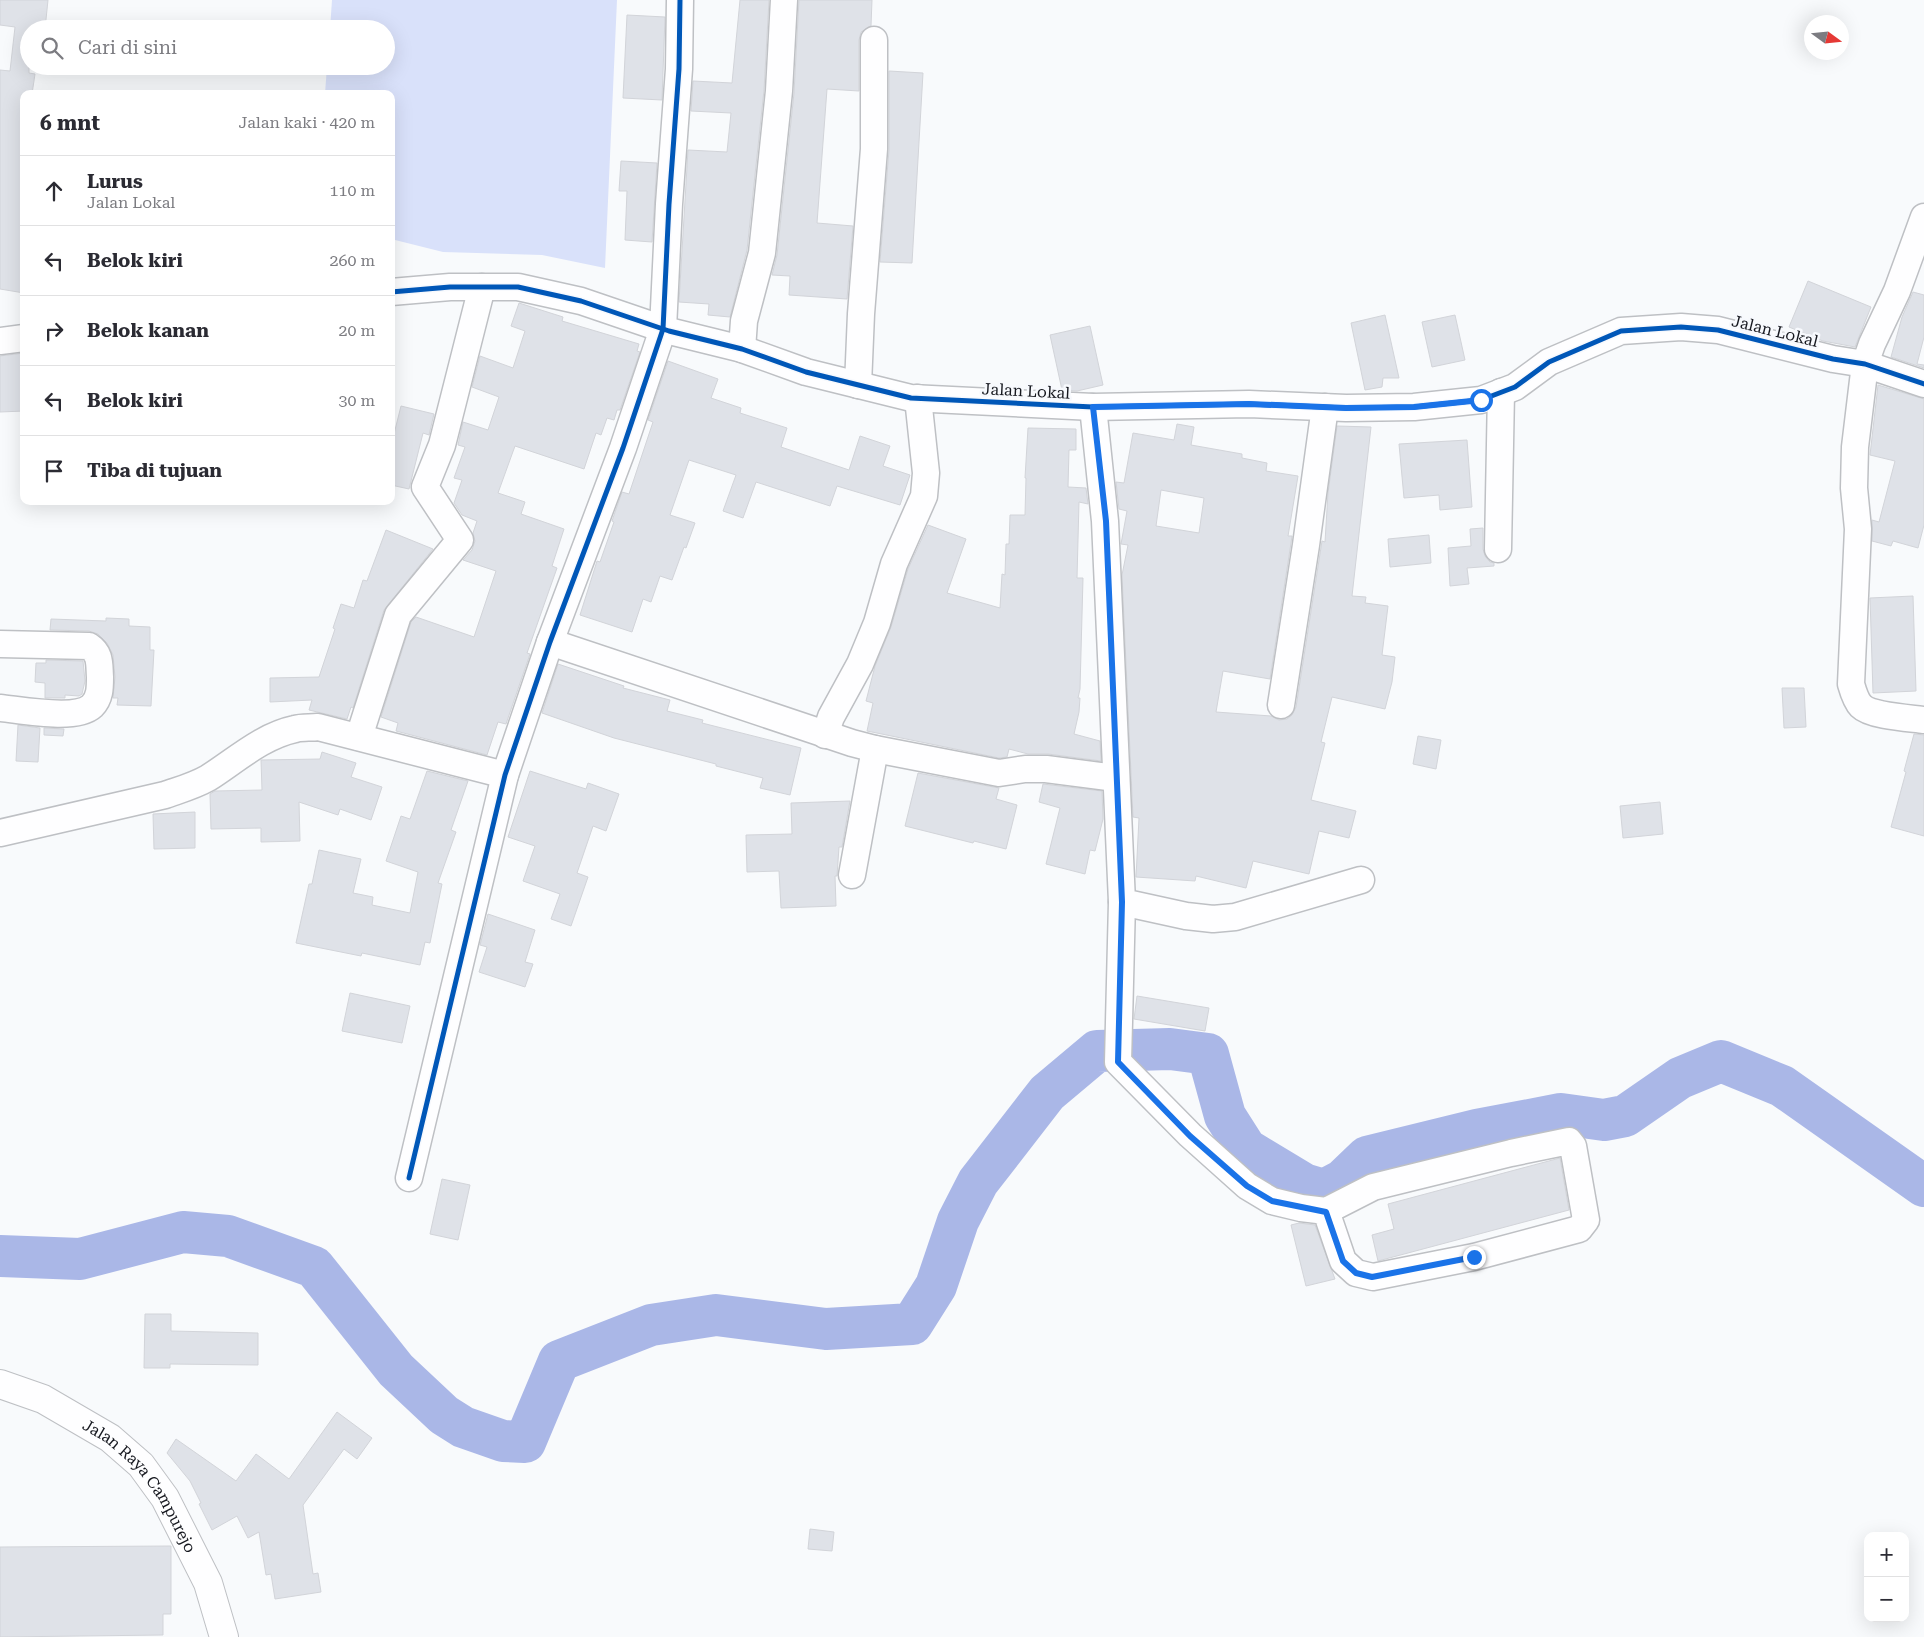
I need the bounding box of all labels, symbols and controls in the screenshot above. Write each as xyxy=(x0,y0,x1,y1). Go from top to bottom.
north arrow xyxy=(1804,15,1849,60)
search box xyxy=(20,20,395,75)
icon: search xyxy=(38,34,66,62)
text: Cari di sini xyxy=(78,36,177,59)
text: 6 mnt xyxy=(40,111,100,135)
text: Jalan kaki · 420 m xyxy=(239,113,375,132)
text: Lurus xyxy=(87,170,143,193)
icon: ahead xyxy=(40,177,68,205)
text: 110 m xyxy=(329,181,375,200)
text: Jalan Lokal xyxy=(87,193,175,212)
icon: left xyxy=(40,247,68,275)
text: Belok kiri xyxy=(87,249,183,272)
text: 260 m xyxy=(329,251,375,270)
street label: Jalan Lokal xyxy=(1730,311,1820,351)
icon: right xyxy=(40,317,68,345)
text: Belok kanan xyxy=(87,319,209,342)
text: 20 m xyxy=(338,321,375,340)
street label: Jalan Lokal xyxy=(981,379,1071,403)
icon: left xyxy=(40,387,68,415)
text: Belok kiri xyxy=(87,389,183,412)
route start xyxy=(1470,389,1493,412)
text: 30 m xyxy=(338,391,375,410)
icon: arrive xyxy=(40,457,68,485)
text: Tiba di tujuan xyxy=(87,459,222,482)
route end xyxy=(1463,1246,1486,1269)
street label: Jalan Raya Campurejo xyxy=(79,1415,201,1556)
map controls xyxy=(1864,1532,1909,1622)
button: + xyxy=(1864,1532,1909,1577)
button: − xyxy=(1864,1577,1909,1622)

